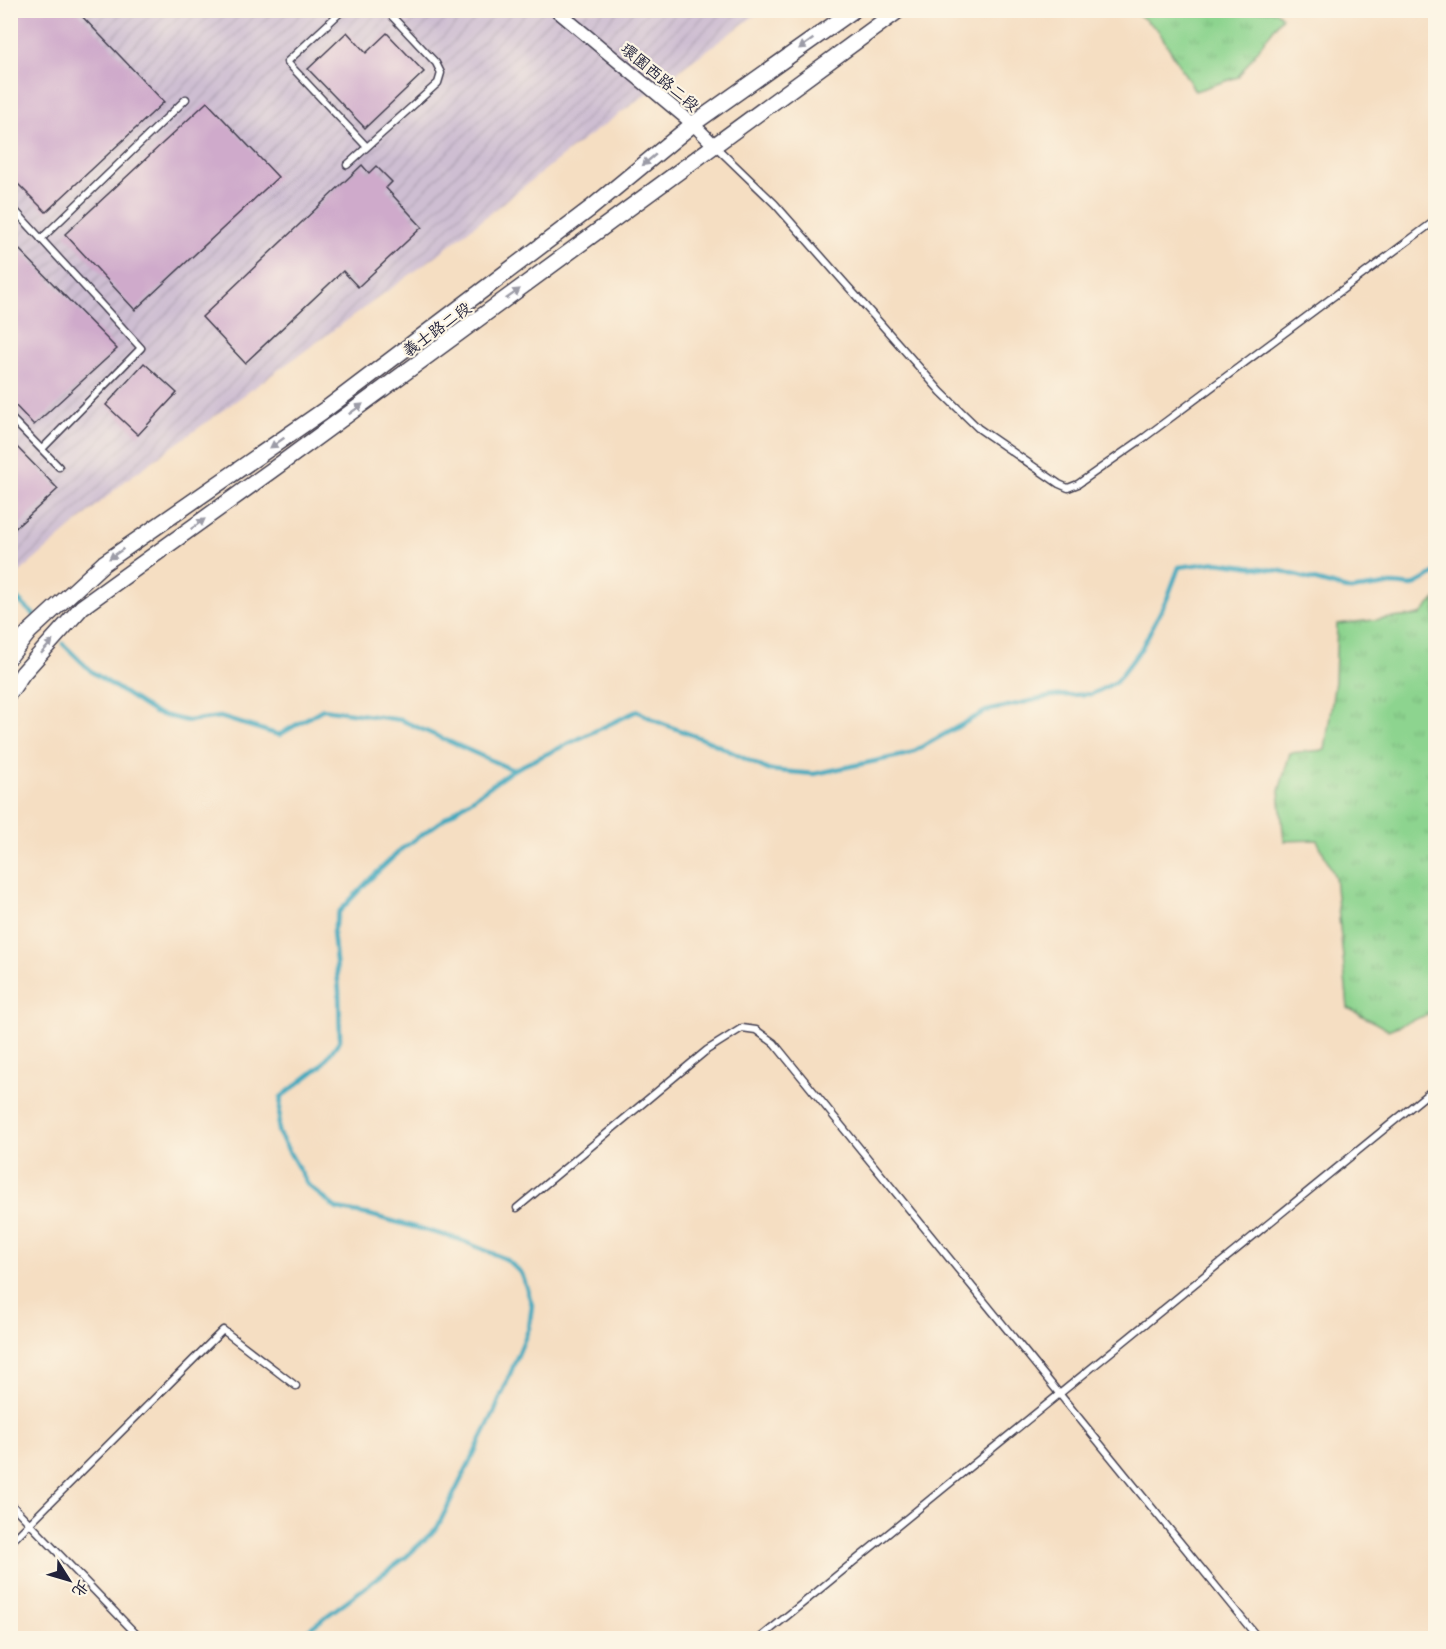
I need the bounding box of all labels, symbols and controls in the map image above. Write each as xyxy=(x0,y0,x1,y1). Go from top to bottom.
street label: 環園西路二段 xyxy=(617,36,705,116)
one-way arrow xyxy=(799,38,815,50)
one-way arrow xyxy=(641,153,657,166)
one-way arrow xyxy=(504,288,520,300)
street label: 義士路二段 xyxy=(397,295,475,361)
one-way arrow xyxy=(348,404,363,416)
one-way arrow xyxy=(269,437,285,448)
one-way arrow xyxy=(189,518,205,530)
one-way arrow xyxy=(109,548,125,560)
one-way arrow xyxy=(40,639,54,654)
north arrow xyxy=(39,1550,99,1610)
text: 北 xyxy=(67,1576,96,1603)

